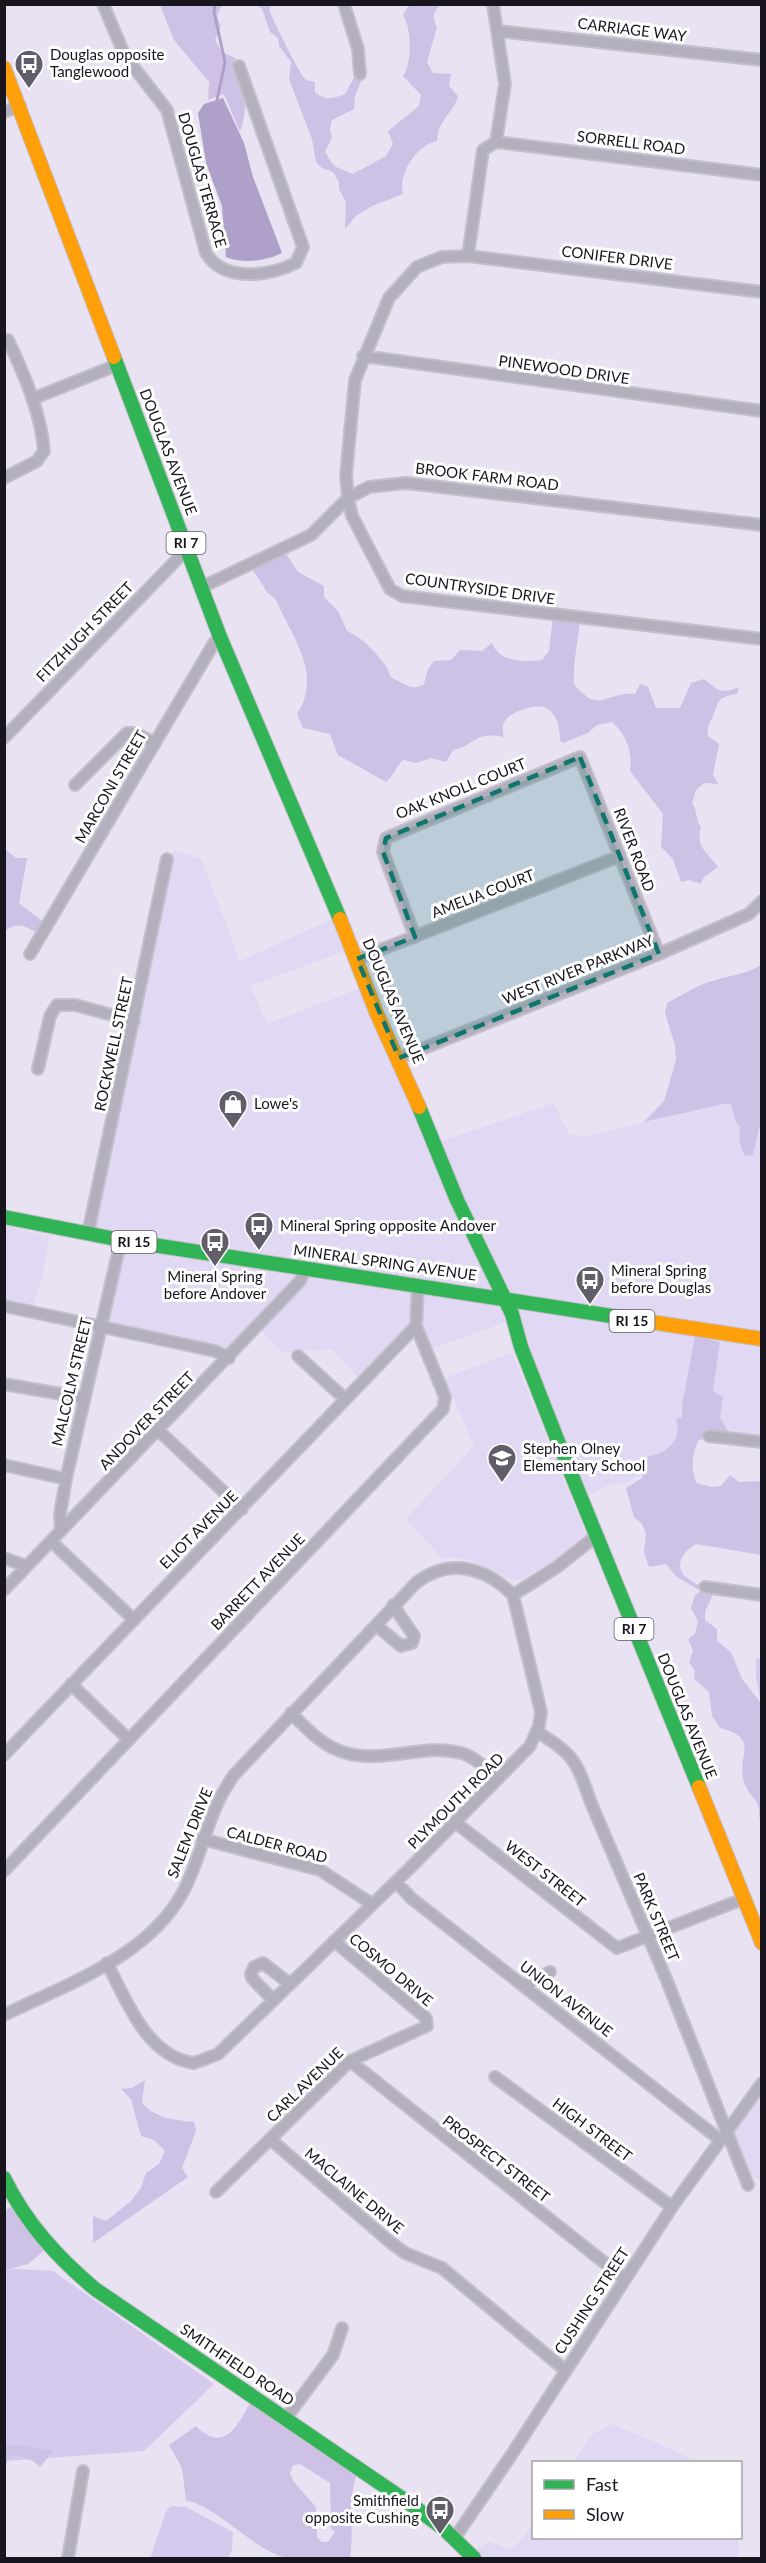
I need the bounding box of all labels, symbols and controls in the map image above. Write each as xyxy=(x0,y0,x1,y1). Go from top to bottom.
street label: CARRIAGE WAY xyxy=(577,13,688,45)
place label: Douglas opposite Tanglewood xyxy=(50,45,165,80)
bus stop icon: Douglas opposite Tanglewood xyxy=(13,48,45,90)
street label: DOUGLAS TERRACE xyxy=(175,110,231,249)
street label: SORRELL ROAD xyxy=(576,126,686,158)
street label: CONIFER DRIVE xyxy=(561,241,674,273)
street label: PINEWOOD DRIVE xyxy=(498,351,631,387)
street label: DOUGLAS AVENUE xyxy=(137,386,201,517)
street label: BROOK FARM ROAD xyxy=(414,458,560,494)
road number: RI 7 xyxy=(166,532,206,554)
street label: COUNTRYSIDE DRIVE xyxy=(404,569,556,607)
street label: FITZHUGH STREET xyxy=(32,578,137,685)
street label: MARCONI STREET xyxy=(71,727,150,846)
street label: OAK KNOLL COURT xyxy=(393,754,528,822)
street label: RIVER ROAD xyxy=(611,805,659,894)
street label: AMELIA COURT xyxy=(429,865,537,921)
street label: WEST RIVER PARKWAY xyxy=(499,930,656,1008)
street label: DOUGLAS AVENUE xyxy=(359,935,428,1066)
street label: ROCKWELL STREET xyxy=(90,975,136,1113)
shop icon: Lowe's xyxy=(217,1088,249,1130)
place label: Lowe's xyxy=(254,1094,298,1112)
bus stop icon: Mineral Spring opposite Andover xyxy=(243,1210,275,1252)
place label: Mineral Spring opposite Andover xyxy=(280,1216,496,1234)
bus stop icon: Mineral Spring before Andover xyxy=(199,1226,231,1268)
road number: RI 15 xyxy=(112,1231,156,1253)
street label: MINERAL SPRING AVENUE xyxy=(292,1240,478,1284)
place label: Mineral Spring before Douglas xyxy=(611,1261,711,1296)
bus stop icon: Mineral Spring before Douglas xyxy=(574,1264,606,1306)
place label: Mineral Spring before Andover xyxy=(164,1267,267,1302)
road number: RI 15 xyxy=(610,1310,654,1332)
street label: MALCOLM STREET xyxy=(48,1316,95,1448)
street label: ANDOVER STREET xyxy=(95,1367,198,1473)
place label: Stephen Olney Elementary School xyxy=(523,1439,645,1474)
school or university icon: Stephen Olney Elementary School xyxy=(486,1442,518,1484)
street label: ELIOT AVENUE xyxy=(155,1486,241,1572)
street label: BARRETT AVENUE xyxy=(207,1529,308,1633)
road number: RI 7 xyxy=(614,1618,654,1640)
street label: DOUGLAS AVENUE xyxy=(654,1650,721,1781)
street label: PLYMOUTH ROAD xyxy=(404,1749,507,1852)
street label: SALEM DRIVE xyxy=(163,1785,215,1881)
street label: CALDER ROAD xyxy=(225,1822,330,1866)
street label: WEST STREET xyxy=(502,1836,590,1910)
street label: PARK STREET xyxy=(630,1870,684,1964)
street label: COSMO DRIVE xyxy=(346,1929,437,2009)
street label: UNION AVENUE xyxy=(517,1956,617,2040)
street label: CARL AVENUE xyxy=(262,2043,346,2125)
street label: HIGH STREET xyxy=(549,2094,636,2165)
street label: PROSPECT STREET xyxy=(440,2111,554,2206)
street label: MACLAINE DRIVE xyxy=(301,2144,408,2237)
street label: CUSHING STREET xyxy=(550,2244,632,2357)
street label: SMITHFIELD ROAD xyxy=(177,2319,298,2409)
legend xyxy=(532,2461,742,2539)
text: Fast xyxy=(586,2473,619,2495)
place label: Smithfield opposite Cushing xyxy=(305,2491,419,2526)
bus stop icon: Smithfield opposite Cushing xyxy=(424,2494,456,2536)
text: Slow xyxy=(586,2503,624,2525)

